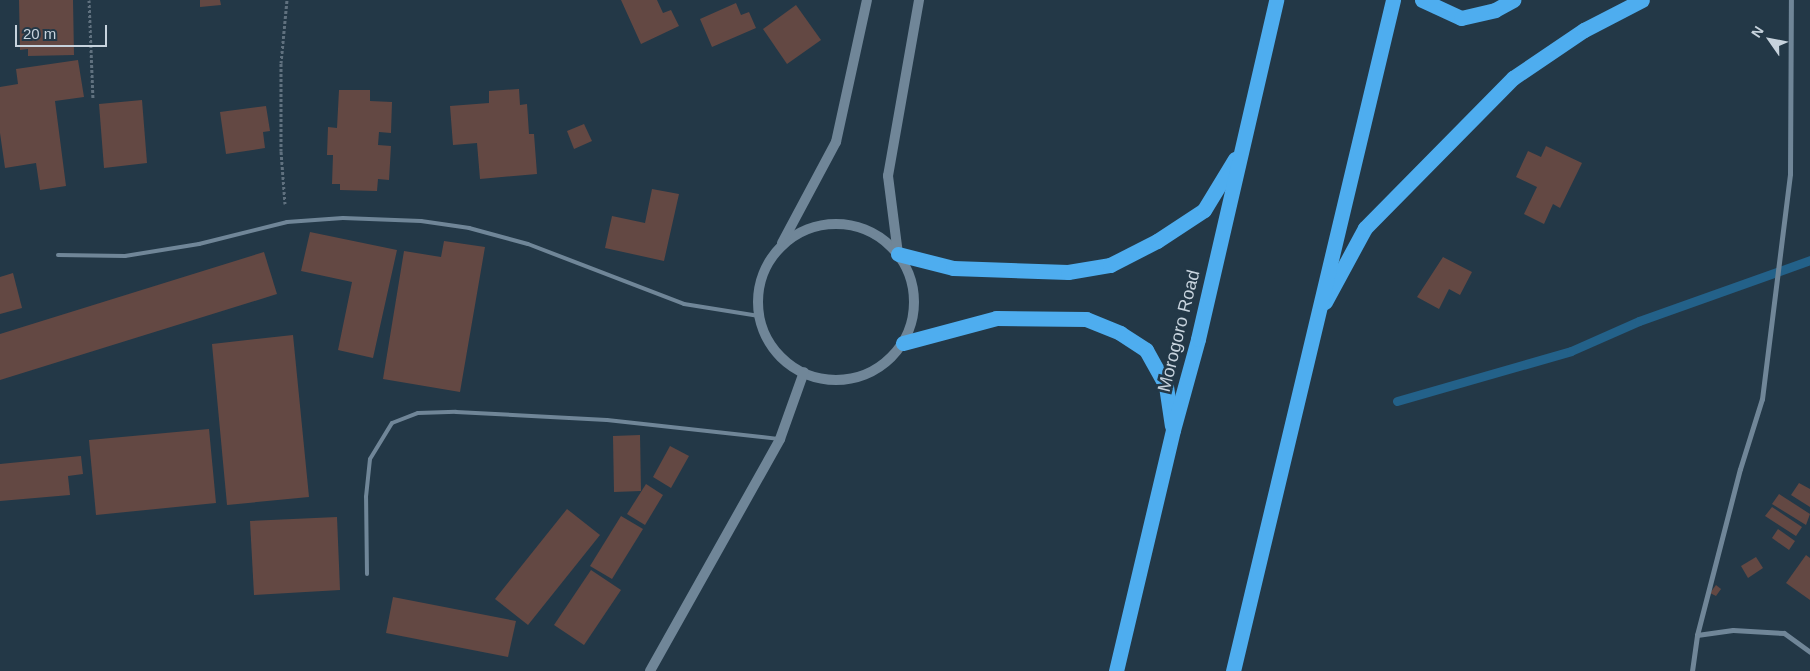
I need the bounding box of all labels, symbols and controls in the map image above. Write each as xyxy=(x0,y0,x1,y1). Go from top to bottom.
scale bar xyxy=(18,15,110,47)
north arrow xyxy=(1745,15,1795,65)
text: N xyxy=(1748,23,1767,40)
text: 20 m xyxy=(23,25,56,42)
street label: Morogoro Road xyxy=(1153,268,1205,394)

